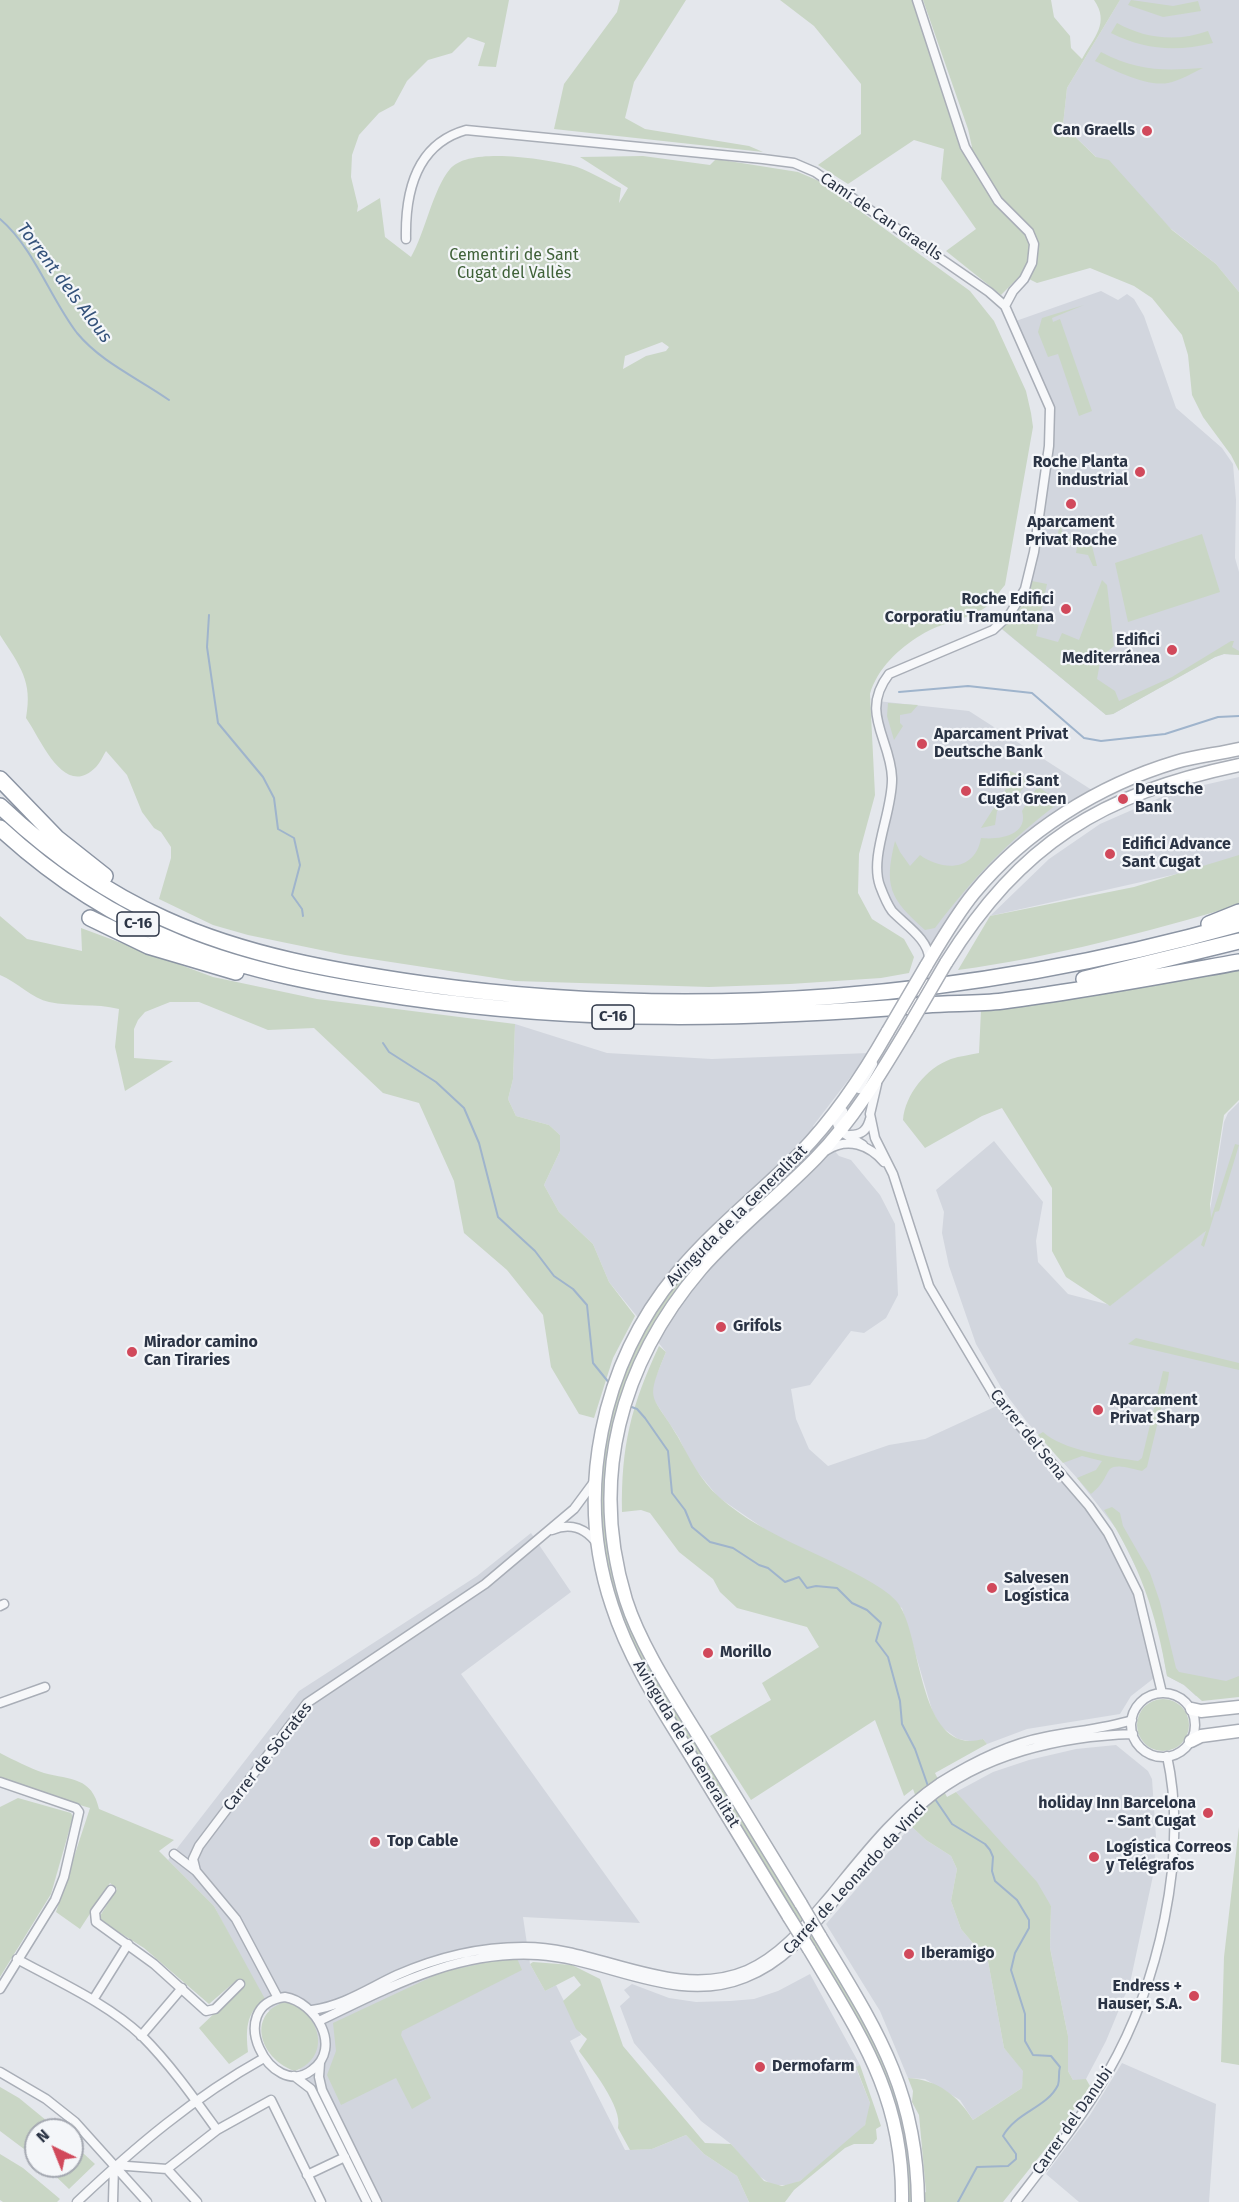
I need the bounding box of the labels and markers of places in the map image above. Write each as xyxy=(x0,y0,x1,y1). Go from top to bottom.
place label: Can Graells xyxy=(1053,121,1135,141)
marker: Can Graells xyxy=(1140,124,1154,138)
place label: Roche Planta industrial xyxy=(1033,453,1128,491)
marker: Roche Planta industrial xyxy=(1133,465,1147,479)
marker: Aparcament Privat Roche xyxy=(1064,497,1078,511)
place label: Aparcament Privat Roche xyxy=(1025,513,1117,551)
place label: Roche Edifici Corporatiu Tramuntana xyxy=(885,590,1054,628)
marker: Roche Edifici Corporatiu Tramuntana xyxy=(1059,602,1073,616)
place label: Edifici Mediterránea xyxy=(1062,631,1160,669)
marker: Edifici Mediterránea xyxy=(1165,643,1179,657)
place label: Aparcament Privat Deutsche Bank xyxy=(934,725,1068,763)
marker: Aparcament Privat Deutsche Bank xyxy=(915,737,929,751)
place label: Edifici Sant Cugat Green xyxy=(978,772,1066,810)
place label: Deutsche Bank xyxy=(1135,780,1203,818)
marker: Edifici Sant Cugat Green xyxy=(959,784,973,798)
marker: Deutsche Bank xyxy=(1116,792,1130,806)
place label: Edifici Advance Sant Cugat xyxy=(1122,835,1231,873)
marker: Edifici Advance Sant Cugat xyxy=(1103,847,1117,861)
place label: Grifols xyxy=(733,1317,782,1337)
marker: Grifols xyxy=(714,1320,728,1334)
place label: Mirador camino Can Tiraries xyxy=(144,1333,258,1371)
marker: Mirador camino Can Tiraries xyxy=(125,1345,139,1359)
place label: Aparcament Privat Sharp xyxy=(1110,1391,1200,1429)
marker: Aparcament Privat Sharp xyxy=(1091,1403,1105,1417)
place label: Salvesen Logística xyxy=(1004,1569,1069,1607)
marker: Salvesen Logística xyxy=(985,1581,999,1595)
place label: Morillo xyxy=(720,1643,772,1663)
marker: Morillo xyxy=(701,1646,715,1660)
place label: holiday Inn Barcelona - Sant Cugat xyxy=(1038,1794,1196,1832)
marker: holiday Inn Barcelona - Sant Cugat xyxy=(1201,1806,1215,1820)
place label: Top Cable xyxy=(387,1832,458,1852)
marker: Top Cable xyxy=(368,1835,382,1849)
place label: Logística Correos y Telégrafos xyxy=(1106,1838,1231,1876)
marker: Logística Correos y Telégrafos xyxy=(1087,1850,1101,1864)
place label: Iberamigo xyxy=(921,1944,995,1964)
marker: Iberamigo xyxy=(902,1947,916,1961)
place label: Endress + Hauser, S.A. xyxy=(1098,1977,1182,2015)
marker: Endress + Hauser, S.A. xyxy=(1187,1989,1201,2003)
place label: Dermofarm xyxy=(772,2057,855,2077)
marker: Dermofarm xyxy=(753,2060,767,2074)

